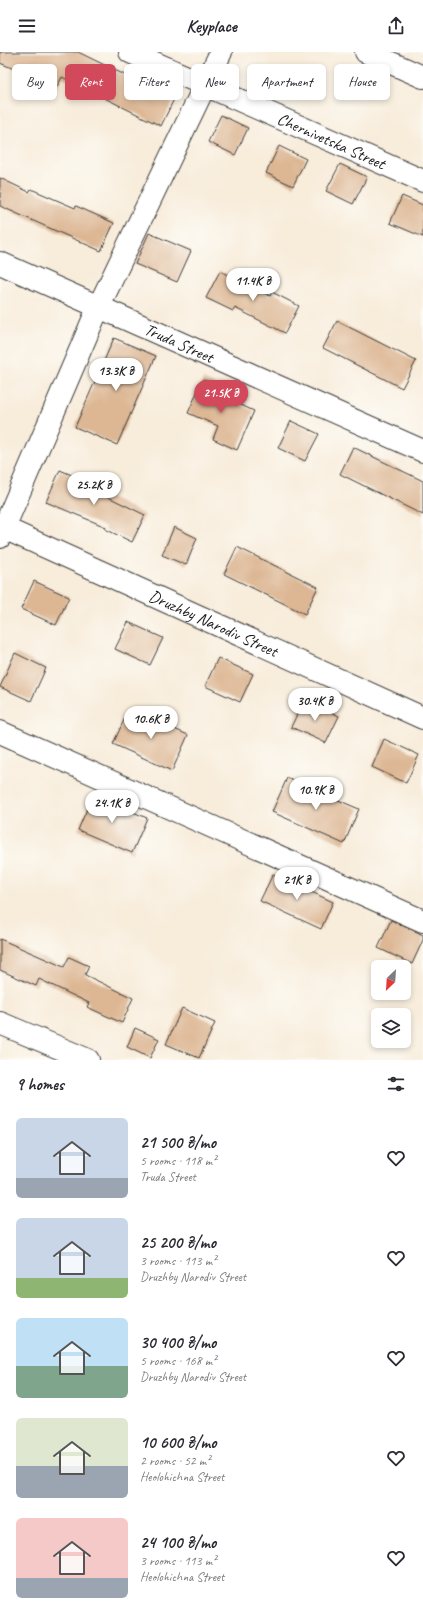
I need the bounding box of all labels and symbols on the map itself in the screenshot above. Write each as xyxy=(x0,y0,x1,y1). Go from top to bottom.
street label: Chernivetska Street xyxy=(274,108,390,175)
pin: 11.4K ₴ xyxy=(216,268,290,302)
street label: Truda Street xyxy=(141,319,219,368)
pin: 13.3K ₴ xyxy=(79,358,153,392)
pin: 21.5K ₴ xyxy=(184,380,258,414)
pin: 25.2K ₴ xyxy=(57,472,131,506)
street label: Druzhby Narodiv Street xyxy=(146,585,283,663)
pin: 30.4K ₴ xyxy=(278,688,352,722)
pin: 10.6K ₴ xyxy=(114,706,188,740)
pin: 10.9K ₴ xyxy=(279,777,353,811)
pin: 24.1K ₴ xyxy=(75,790,149,824)
pin: 21K ₴ xyxy=(269,867,325,901)
north arrow xyxy=(371,960,411,1000)

